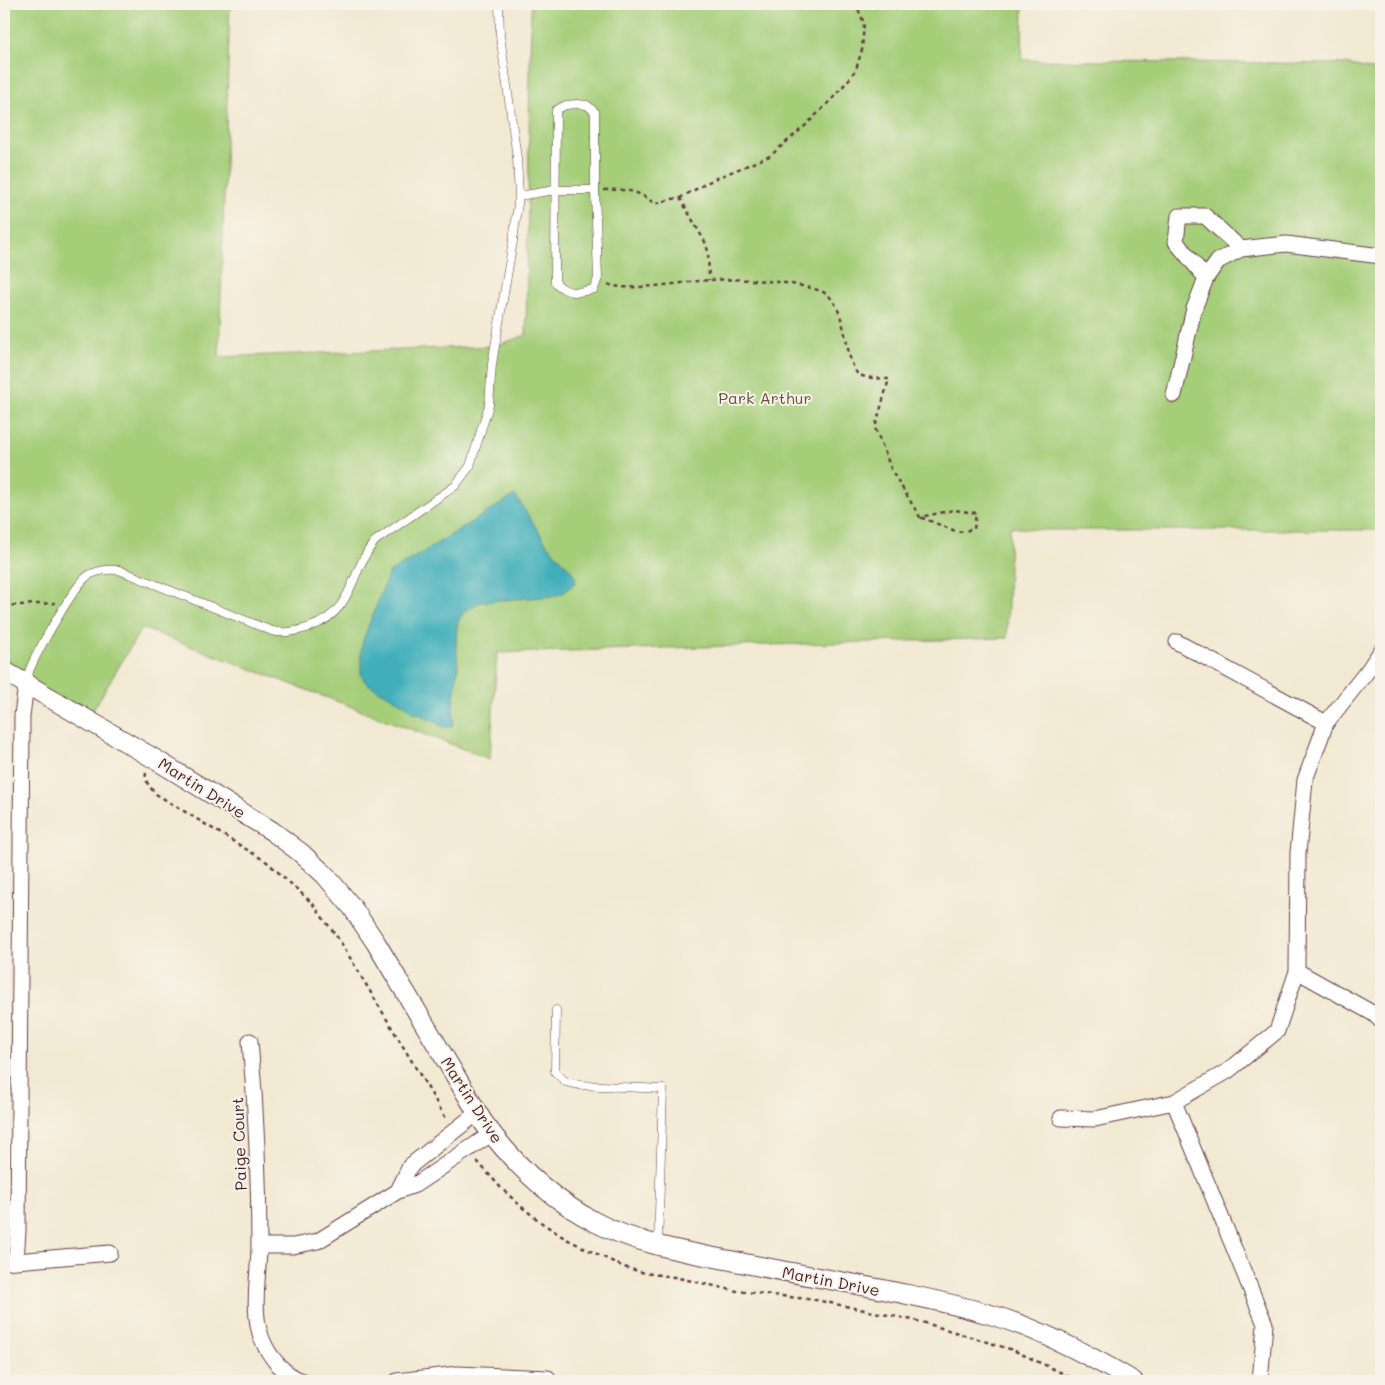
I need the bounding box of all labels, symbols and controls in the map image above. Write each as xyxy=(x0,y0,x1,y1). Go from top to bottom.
park label: Park Arthur xyxy=(718,387,812,408)
street label: Martin Drive xyxy=(155,752,250,823)
street label: Martin Drive xyxy=(437,1053,508,1147)
street label: Paige Court xyxy=(226,1097,251,1191)
street label: Martin Drive xyxy=(781,1261,882,1300)

